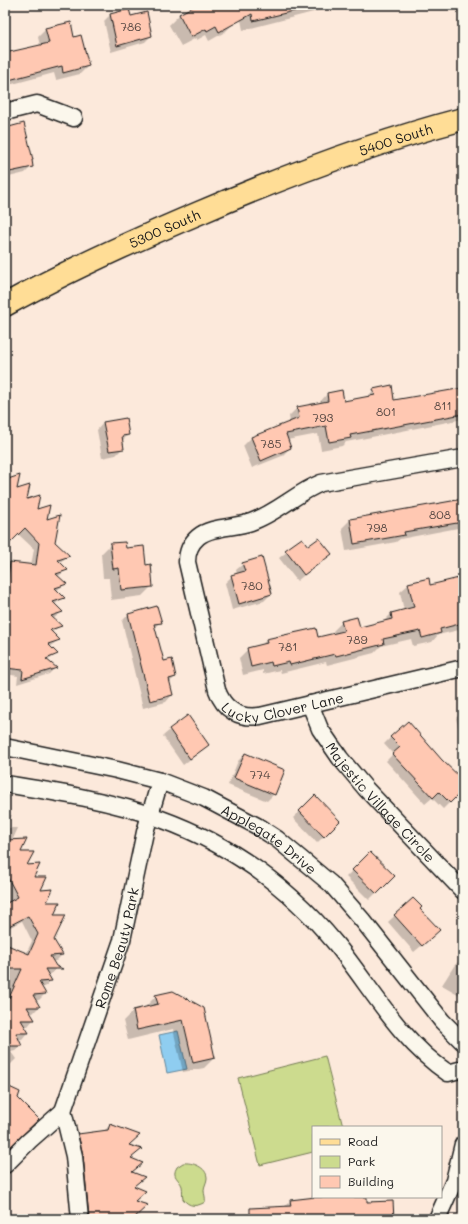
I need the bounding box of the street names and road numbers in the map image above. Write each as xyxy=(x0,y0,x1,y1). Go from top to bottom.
street label: 5400 South xyxy=(356,118,435,159)
street label: 5300 South xyxy=(126,204,203,252)
street label: Lucky Clover Lane xyxy=(218,687,345,726)
street label: Majestic Village Circle xyxy=(322,738,440,866)
street label: Applegate Drive xyxy=(218,799,321,878)
street label: Rome Beauty Park xyxy=(90,886,142,1011)

